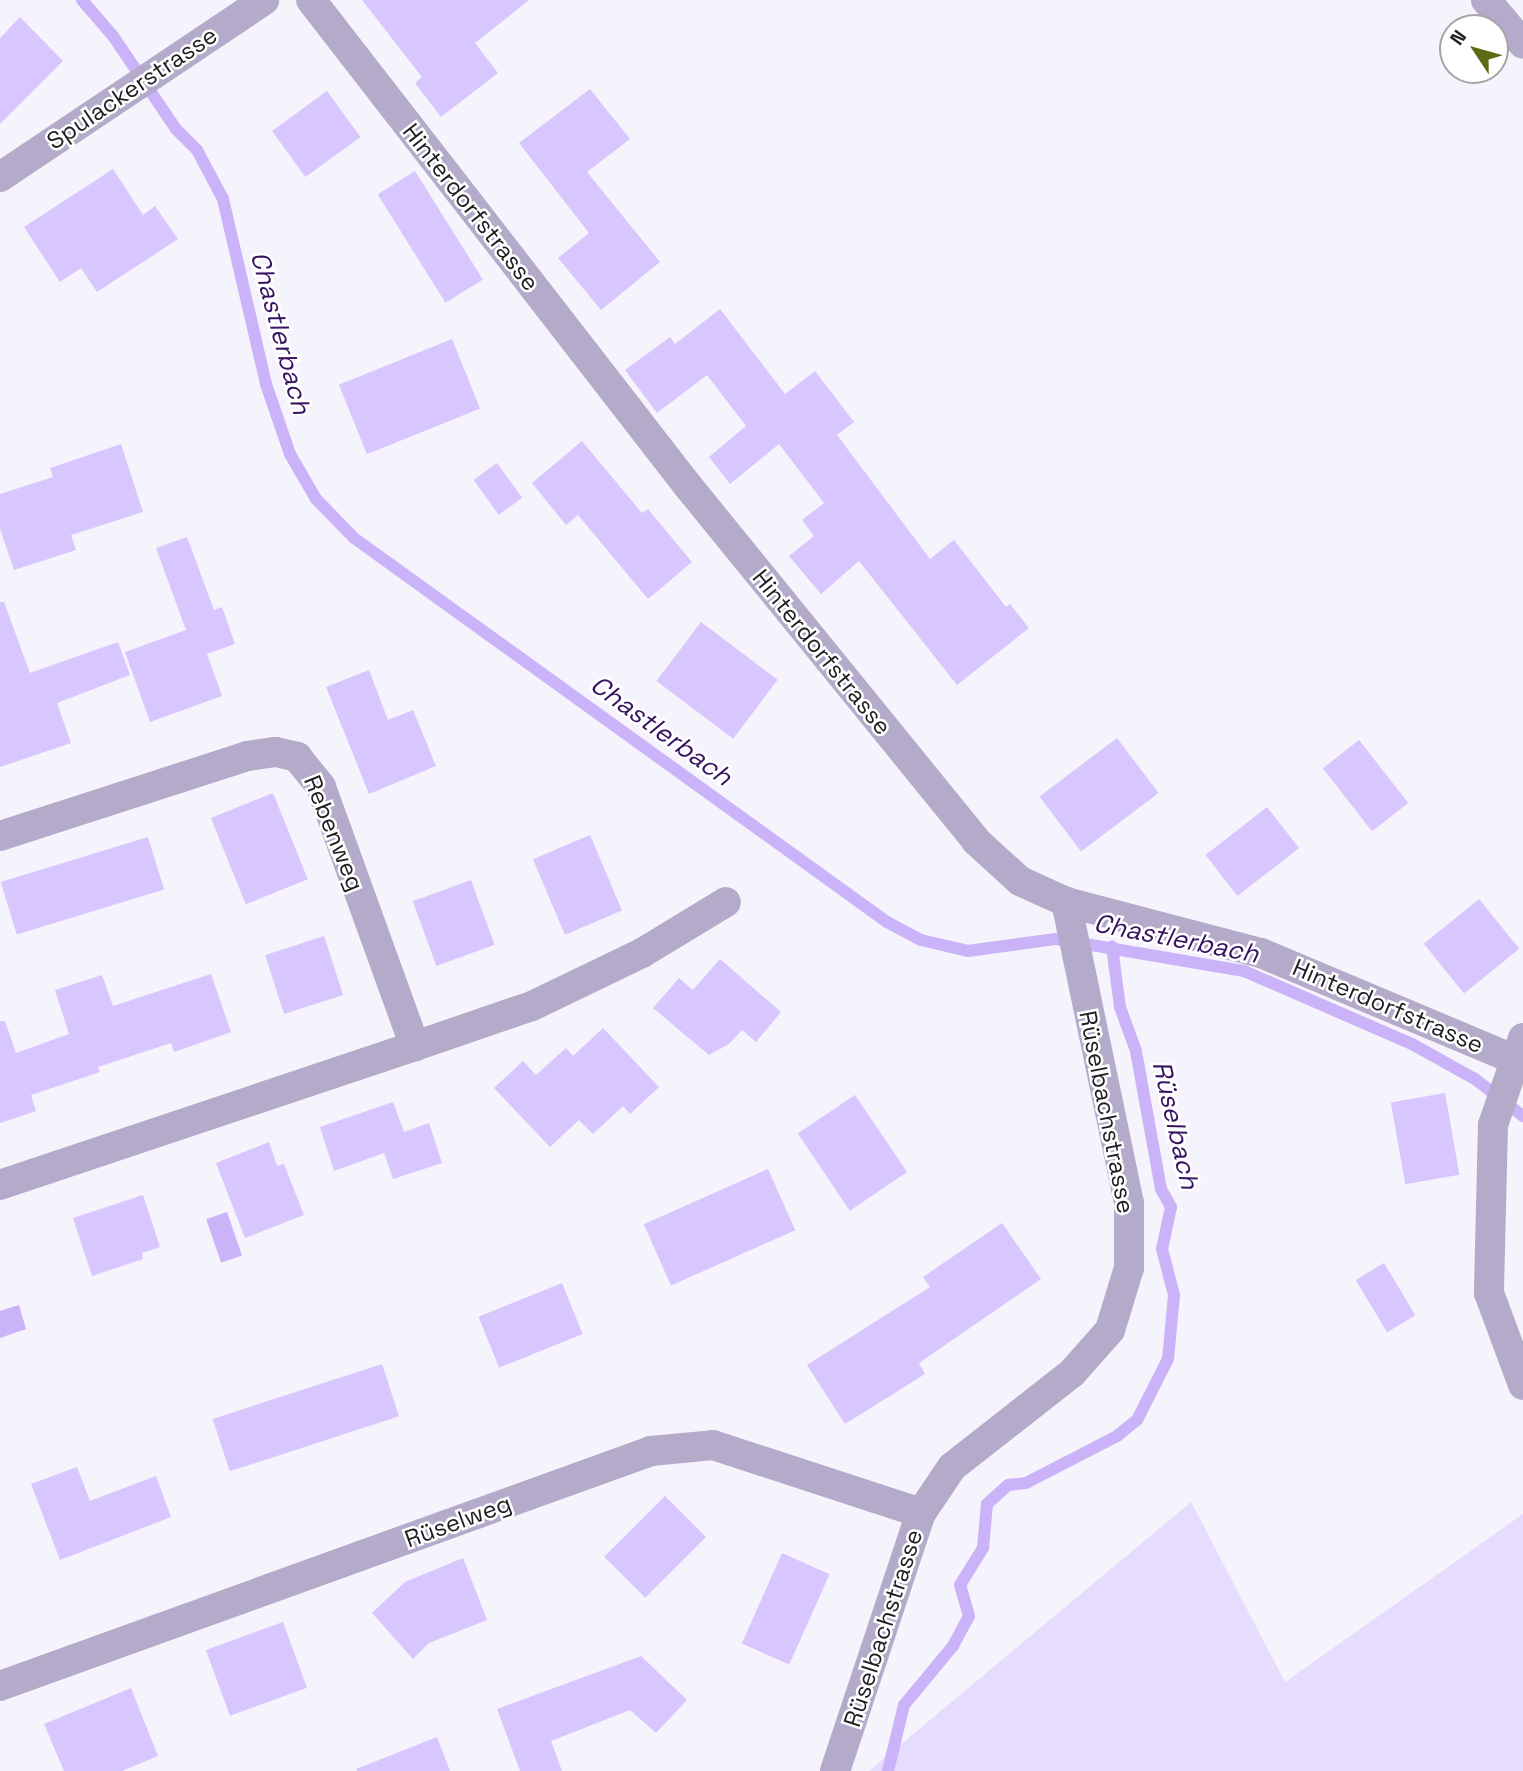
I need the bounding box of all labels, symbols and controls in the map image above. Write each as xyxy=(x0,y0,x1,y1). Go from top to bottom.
north arrow xyxy=(1439,14,1509,84)
street label: Spulackerstrasse xyxy=(41,20,223,156)
text: N xyxy=(1444,25,1472,50)
street label: Hinterdorfstrasse xyxy=(397,118,545,296)
water label: Chastlerbach xyxy=(243,248,317,418)
street label: Hinterdorfstrasse xyxy=(746,563,898,741)
water label: Chastlerbach xyxy=(584,669,738,793)
street label: Rebenweg xyxy=(298,771,370,895)
water label: Chastlerbach xyxy=(1091,908,1261,970)
street label: Hinterdorfstrasse xyxy=(1288,953,1488,1059)
street label: Rüselbachstrasse xyxy=(1073,1008,1141,1216)
water label: Rüselbach xyxy=(1145,1058,1205,1192)
street label: Rüselweg xyxy=(401,1488,515,1554)
street label: Rüselbachstrasse xyxy=(838,1526,928,1730)

